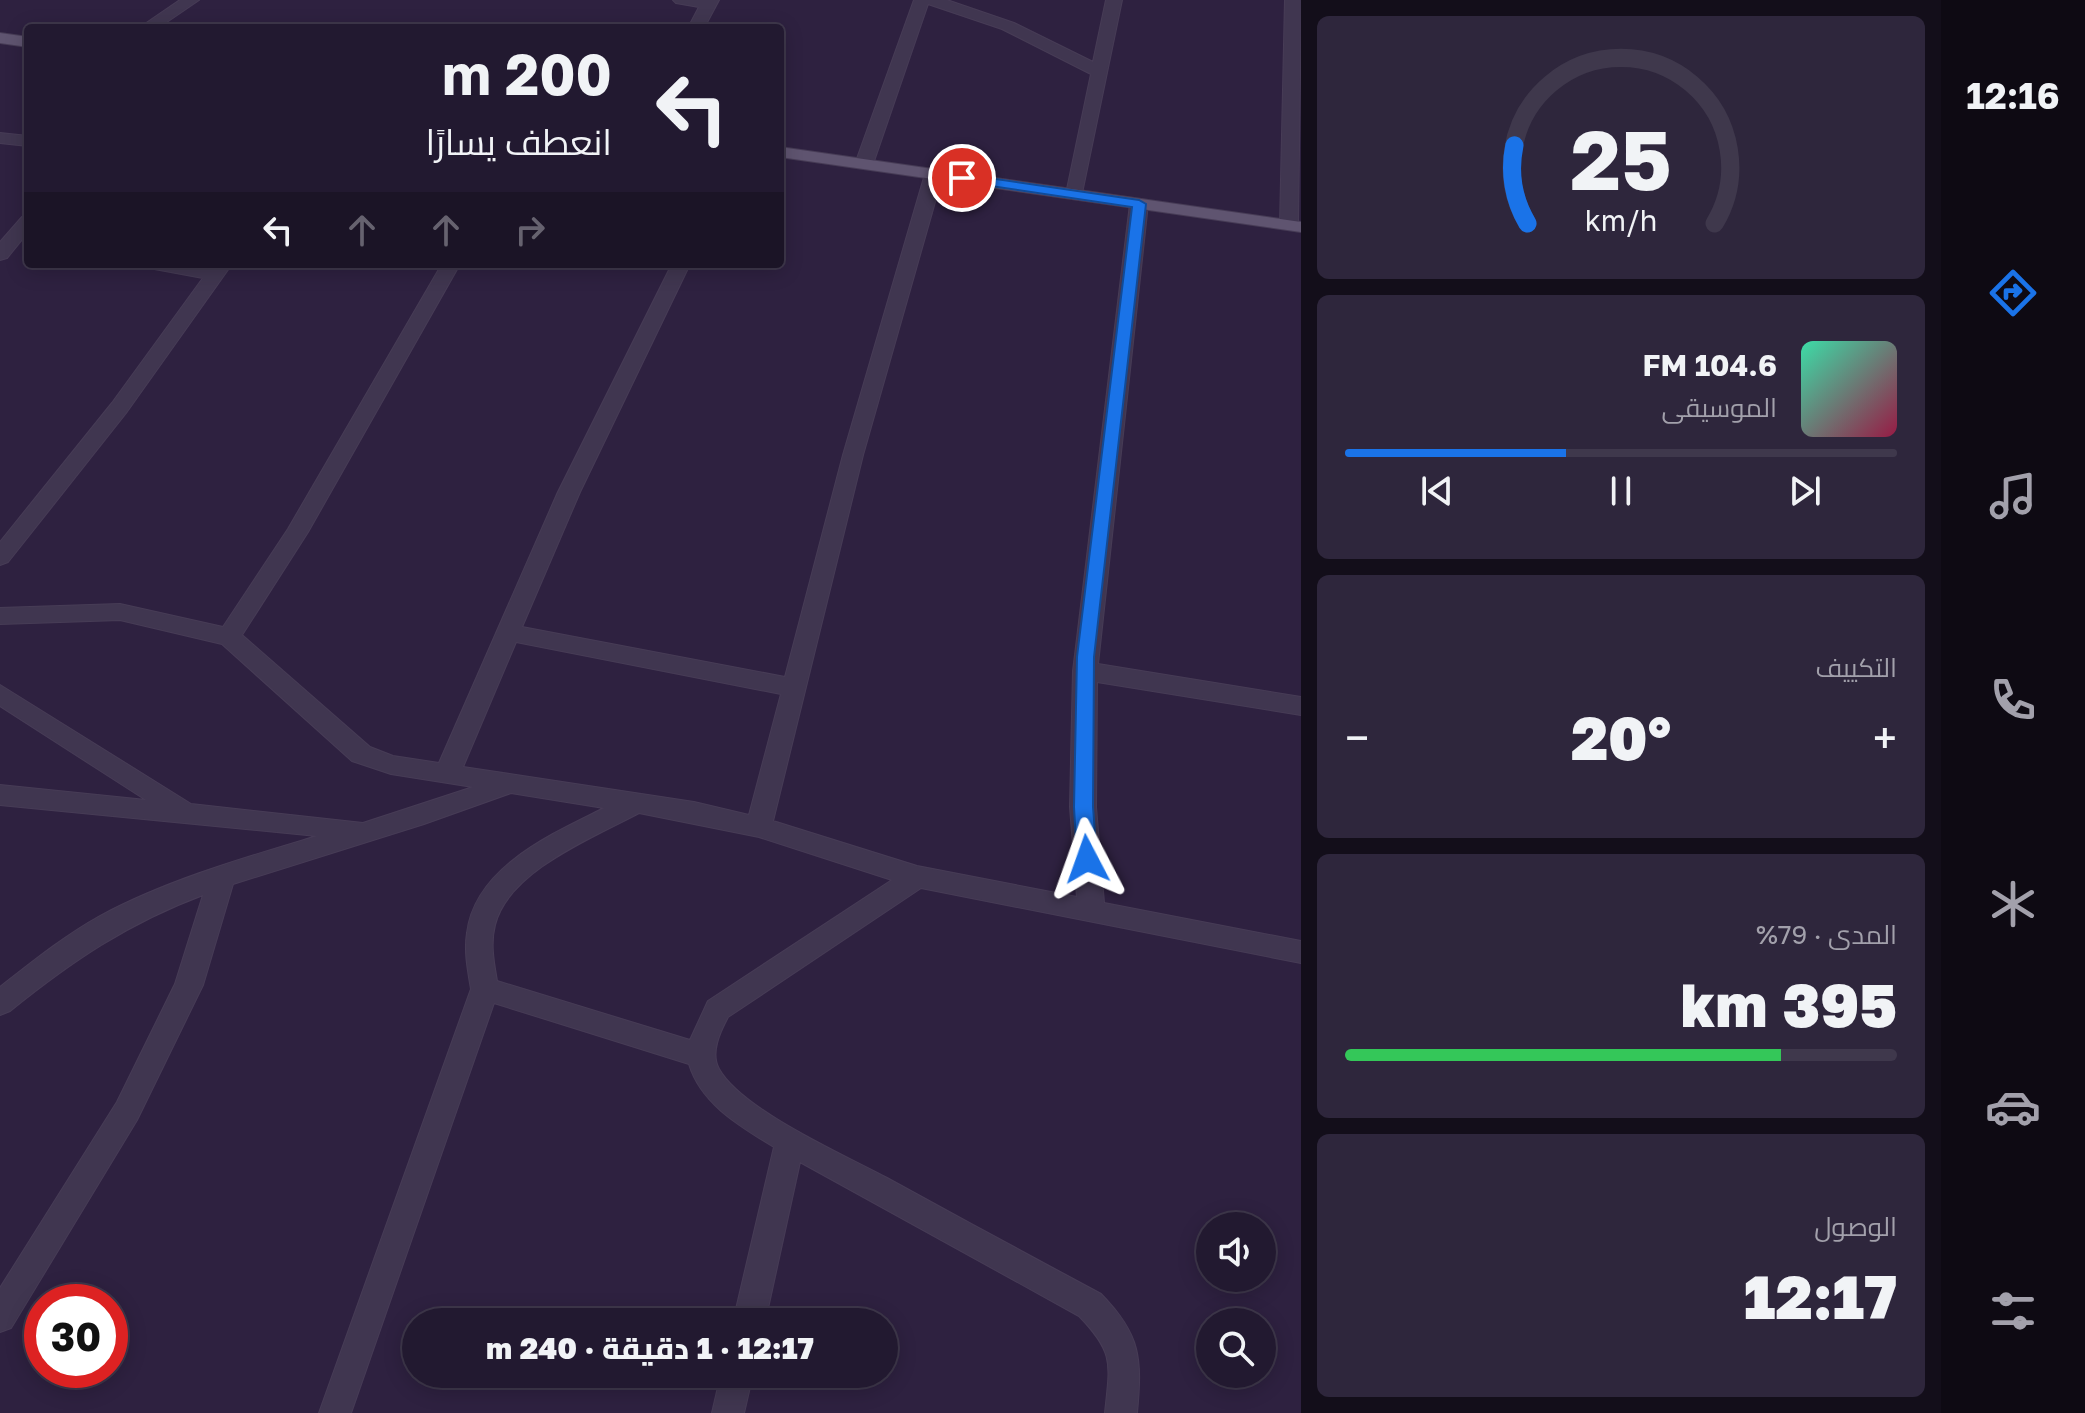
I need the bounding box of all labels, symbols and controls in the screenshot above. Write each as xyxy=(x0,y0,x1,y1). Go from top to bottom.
text: 200 m xyxy=(442,40,612,107)
icon: left xyxy=(640,56,744,160)
text: 12:16 xyxy=(1966,74,2060,117)
text: 25 xyxy=(1570,107,1672,207)
text: انعطف يسارًا xyxy=(426,120,612,163)
pin xyxy=(928,144,996,212)
icon: arrive xyxy=(940,156,984,200)
text: km/h xyxy=(1585,203,1657,237)
icon: left xyxy=(256,208,300,252)
icon: ahead xyxy=(340,208,384,252)
icon: ahead xyxy=(424,208,468,252)
icon: right xyxy=(508,208,552,252)
icon: directions xyxy=(1985,265,2041,321)
text: 104.6 FM xyxy=(1643,347,1777,383)
text: الموسيقى xyxy=(1662,392,1777,423)
icon: music xyxy=(1985,468,2041,524)
icon: previous xyxy=(1415,469,1459,513)
icon: pause xyxy=(1599,469,1643,513)
icon: next xyxy=(1783,469,1827,513)
text: التكييف xyxy=(1815,652,1897,683)
icon: phone xyxy=(1985,672,2041,728)
text: 20° xyxy=(1571,701,1671,773)
text: − xyxy=(1345,711,1369,764)
text: + xyxy=(1873,711,1897,764)
position arrow xyxy=(1045,817,1129,901)
icon: climate xyxy=(1985,876,2041,932)
text: المدى · 79% xyxy=(1756,919,1897,950)
text: 395 km xyxy=(1681,968,1897,1040)
icon: car xyxy=(1985,1079,2041,1135)
text: الوصول xyxy=(1814,1211,1897,1242)
map controls xyxy=(1196,1212,1276,1388)
button: sound xyxy=(1196,1212,1276,1292)
text: 12:17 xyxy=(1744,1260,1897,1332)
icon: filters xyxy=(1985,1283,2041,1339)
speed limit sign: 30 xyxy=(24,1284,128,1388)
button: search xyxy=(1196,1308,1276,1388)
text: 12:17 · 1 دقيقة · 240 m xyxy=(486,1330,814,1366)

